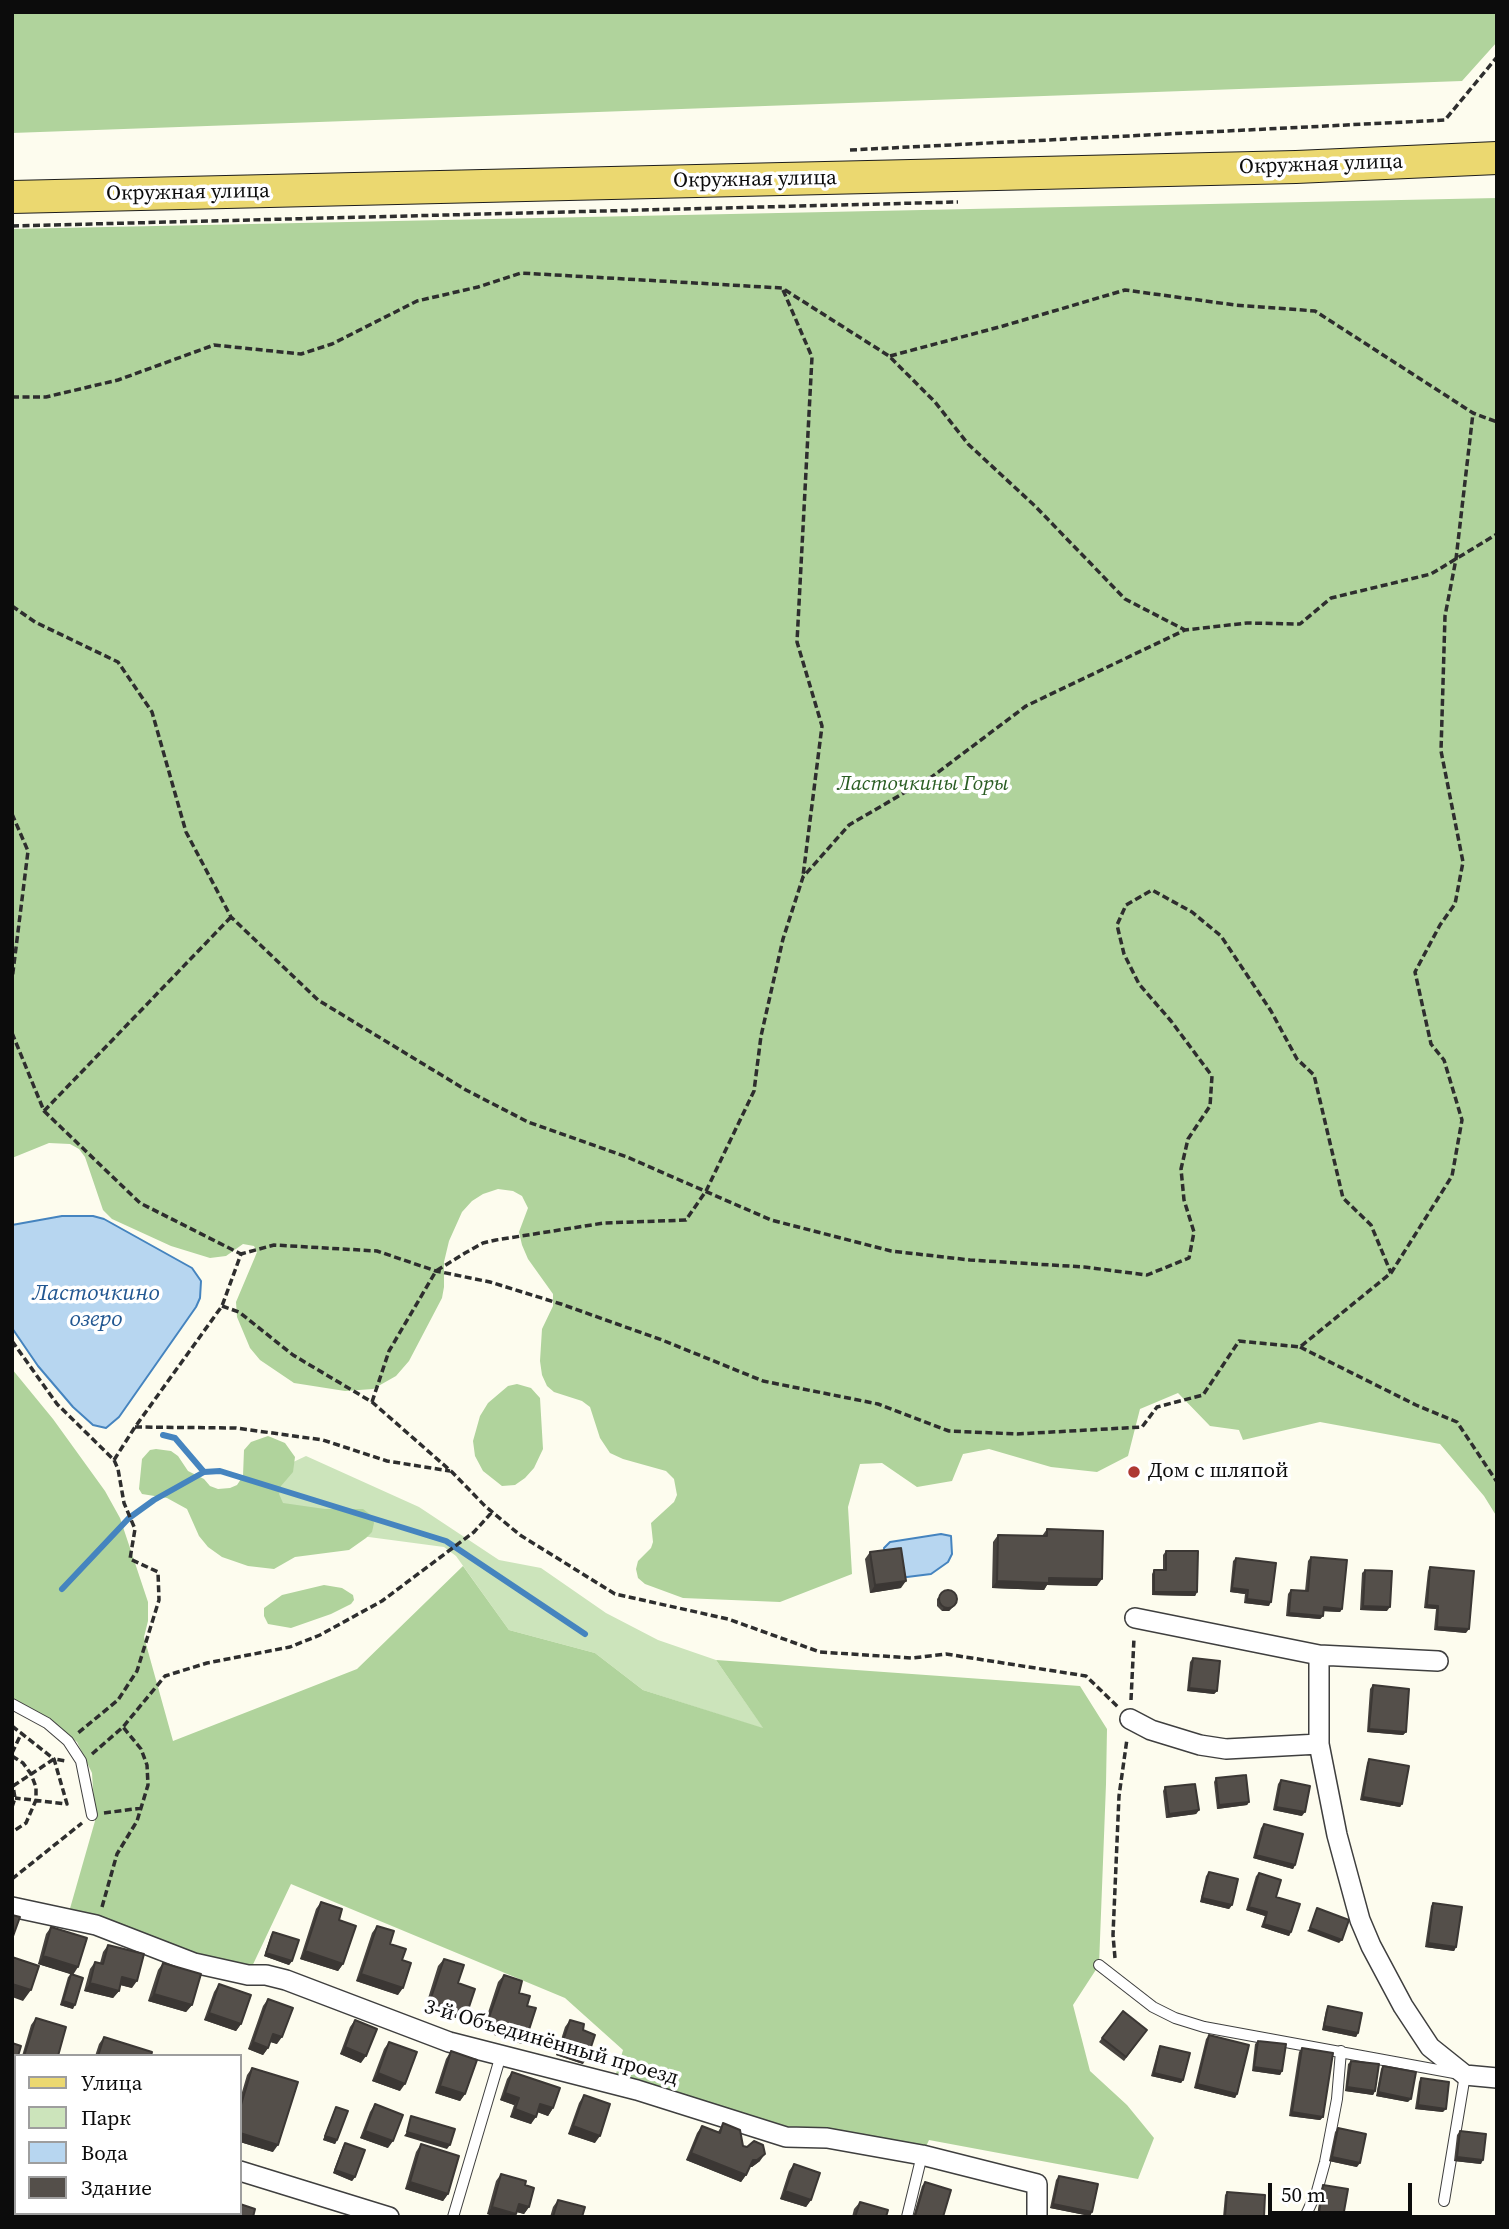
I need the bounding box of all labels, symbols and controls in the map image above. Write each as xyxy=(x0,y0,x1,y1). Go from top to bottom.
street label: Окружная улица xyxy=(1239,150,1403,180)
street label: Окружная улица xyxy=(673,166,837,194)
street label: Окружная улица xyxy=(106,179,270,207)
park label: Ласточкины Горы xyxy=(837,772,1009,798)
water label: Ласточкино озеро xyxy=(32,1280,160,1334)
place label: Дом с шляпой xyxy=(1148,1459,1289,1485)
marker: Дом с шляпой xyxy=(1126,1464,1142,1480)
street label: 3-й Объединённый проезд xyxy=(421,1995,681,2091)
legend xyxy=(14,2054,242,2215)
text: Улица xyxy=(81,2068,142,2097)
text: Парк xyxy=(81,2103,131,2132)
text: Вода xyxy=(81,2138,128,2167)
scale bar xyxy=(1271,2170,1414,2214)
text: Здание xyxy=(81,2173,152,2202)
text: 50 m xyxy=(1281,2180,1326,2209)

